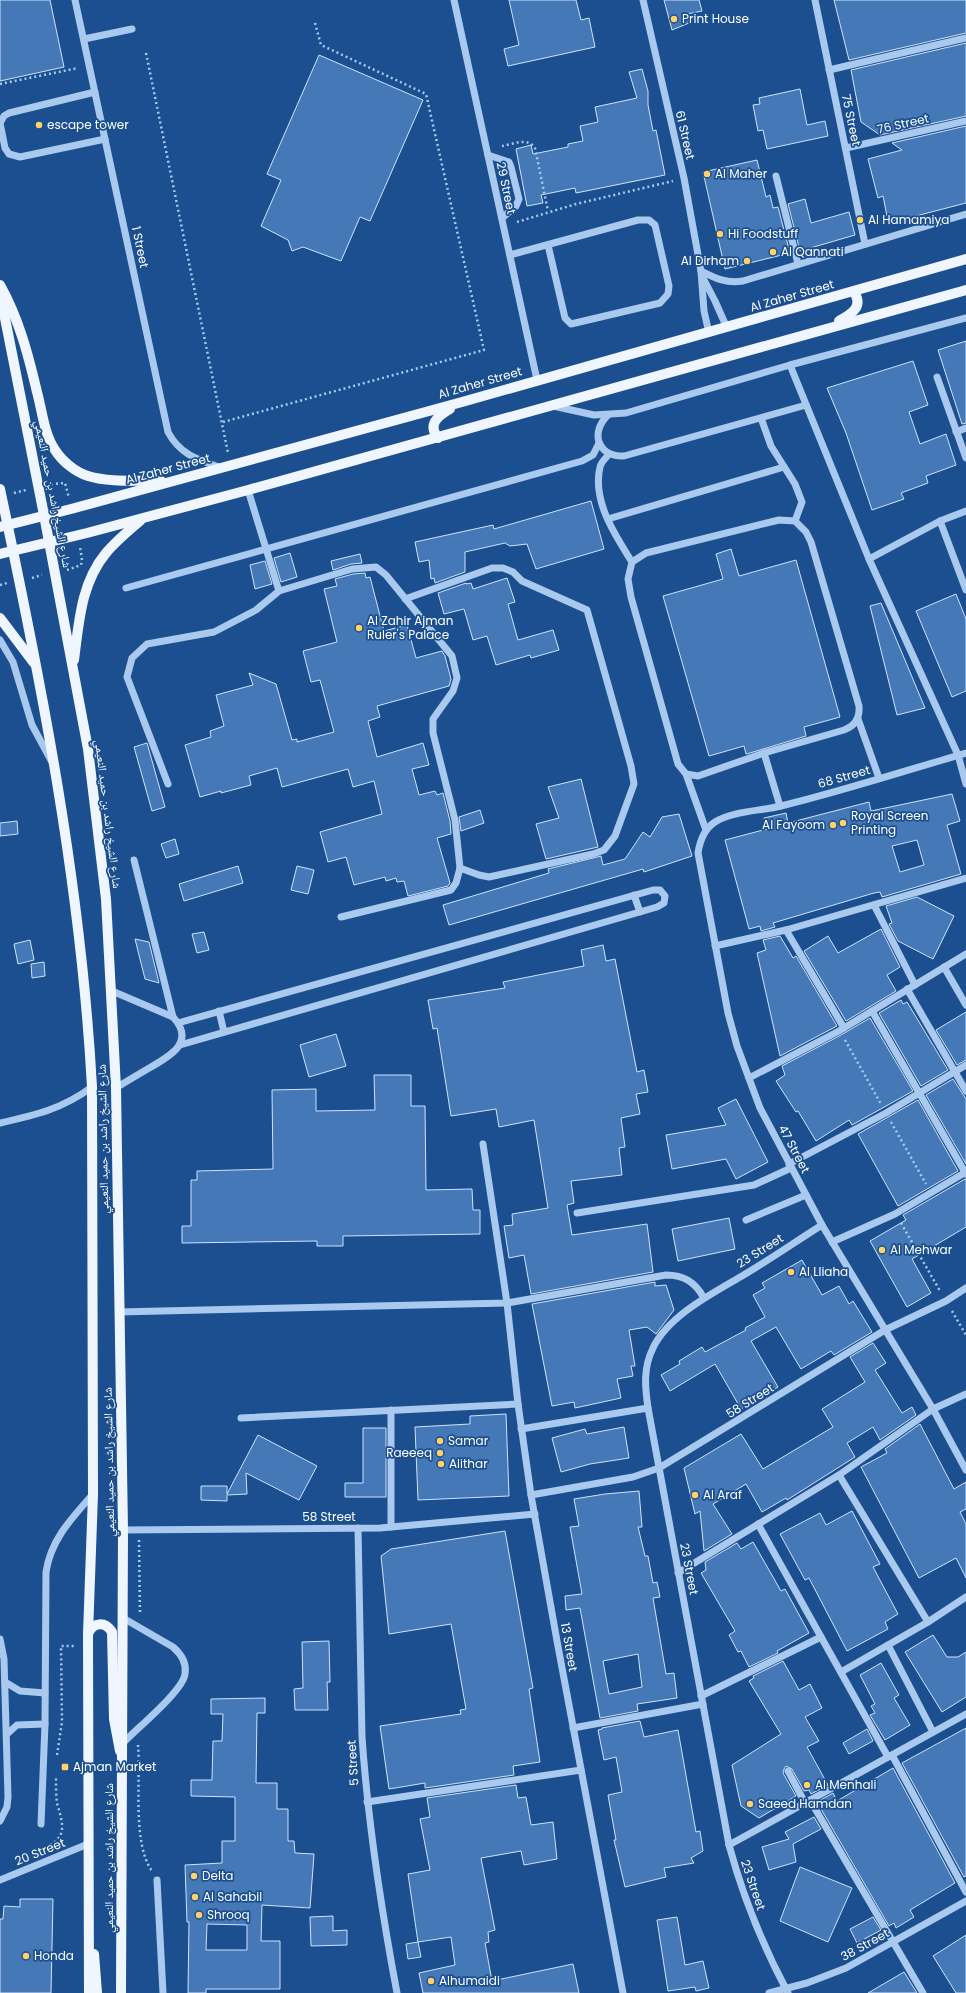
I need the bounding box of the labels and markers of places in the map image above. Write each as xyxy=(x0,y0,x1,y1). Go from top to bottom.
place label: Print House xyxy=(682,10,749,27)
marker: Print House xyxy=(669,14,679,24)
place label: escape tower xyxy=(47,116,129,133)
marker: escape tower xyxy=(34,120,44,130)
place label: Al Maher xyxy=(715,165,768,182)
marker: Al Maher xyxy=(702,169,712,179)
place label: Al Hamamiya xyxy=(868,211,949,228)
marker: Al Hamamiya xyxy=(855,215,865,225)
place label: Hi Foodstuff xyxy=(728,225,798,242)
marker: Hi Foodstuff xyxy=(715,229,725,239)
place label: Al Qannati xyxy=(781,243,844,260)
marker: Al Qannati xyxy=(768,247,778,257)
place label: Al Dirham xyxy=(681,252,739,269)
marker: Al Dirham xyxy=(742,256,752,266)
place label: Al Zahir Ajman Ruler's Palace xyxy=(367,612,453,643)
marker: Al Zahir Ajman Ruler's Palace xyxy=(354,623,364,633)
place label: Royal Screen Printing xyxy=(851,807,928,838)
place label: Al Fayoom xyxy=(762,816,825,833)
marker: Royal Screen Printing xyxy=(838,818,848,828)
marker: Al Fayoom xyxy=(828,820,838,830)
place label: Al Mehwar xyxy=(890,1241,953,1258)
marker: Al Mehwar xyxy=(877,1245,887,1255)
place label: Al Lliaha xyxy=(799,1263,848,1280)
marker: Al Lliaha xyxy=(786,1267,796,1277)
place label: Samar xyxy=(448,1432,489,1449)
marker: Samar xyxy=(435,1436,445,1446)
place label: Raeeeq xyxy=(386,1444,432,1461)
marker: Raeeeq xyxy=(435,1448,445,1458)
place label: Alithar xyxy=(449,1455,488,1472)
marker: Alithar xyxy=(436,1459,446,1469)
place label: Al Araf xyxy=(703,1486,742,1503)
marker: Al Araf xyxy=(690,1490,700,1500)
place label: Ajman Market xyxy=(73,1758,156,1775)
marker: Ajman Market xyxy=(60,1762,70,1772)
place label: Al Menhali xyxy=(815,1776,876,1793)
marker: Al Menhali xyxy=(802,1780,812,1790)
place label: Saeed Hamdan xyxy=(758,1795,852,1812)
marker: Saeed Hamdan xyxy=(745,1799,755,1809)
place label: Delta xyxy=(202,1867,233,1884)
marker: Delta xyxy=(189,1871,199,1881)
place label: Al Sahabil xyxy=(203,1888,262,1905)
marker: Al Sahabil xyxy=(190,1892,200,1902)
place label: Shrooq xyxy=(207,1906,250,1923)
marker: Shrooq xyxy=(194,1910,204,1920)
place label: Honda xyxy=(34,1947,74,1964)
marker: Honda xyxy=(21,1951,31,1961)
place label: Alhumaidi xyxy=(439,1972,500,1989)
marker: Alhumaidi xyxy=(426,1976,436,1986)

